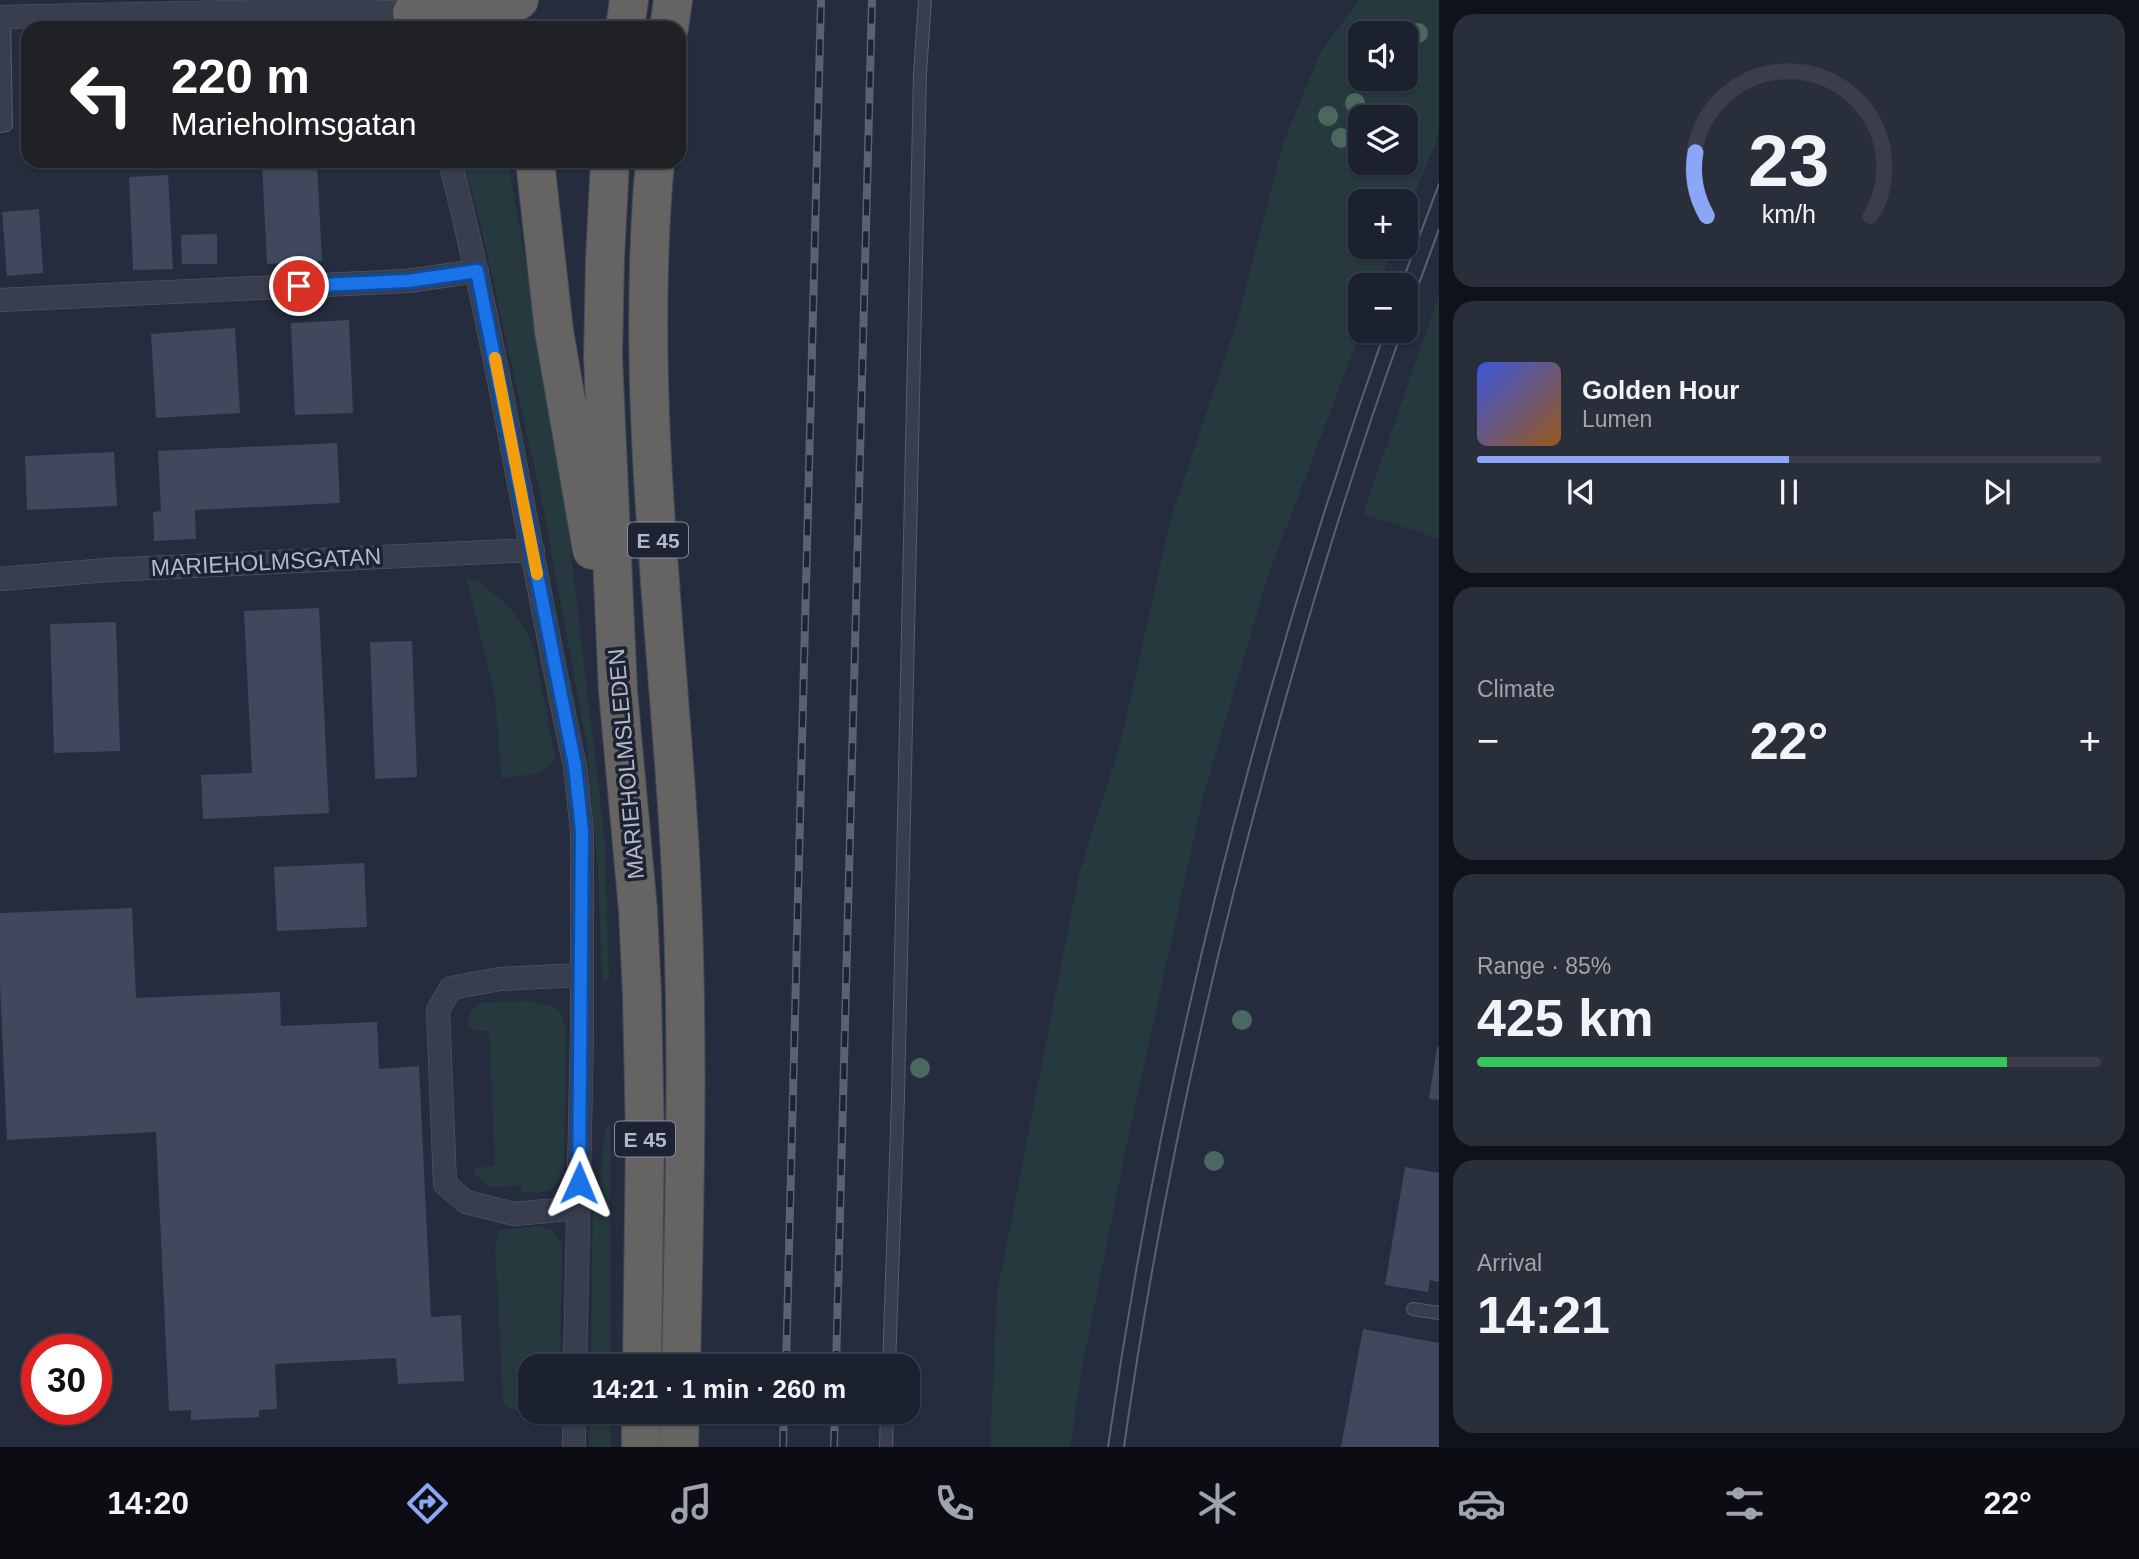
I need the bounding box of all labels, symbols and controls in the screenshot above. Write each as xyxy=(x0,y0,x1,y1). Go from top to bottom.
map controls xyxy=(1348,21,1418,343)
button: sound xyxy=(1348,21,1418,91)
icon: left xyxy=(56,49,147,140)
text: 220 m xyxy=(171,49,310,103)
button: layers xyxy=(1348,105,1418,175)
text: Marieholmsgatan xyxy=(171,106,416,142)
text: 23 xyxy=(1749,121,1829,202)
button: + xyxy=(1348,189,1418,259)
text: km/h xyxy=(1762,200,1816,228)
pin xyxy=(269,256,329,316)
icon: arrive xyxy=(280,267,318,305)
button: − xyxy=(1348,273,1418,343)
text: Golden Hour xyxy=(1582,375,1739,405)
text: Lumen xyxy=(1582,406,1652,432)
icon: previous xyxy=(1562,473,1600,511)
icon: pause xyxy=(1770,473,1808,511)
icon: next xyxy=(1978,473,2016,511)
road number: E 45 xyxy=(628,522,688,558)
street label: MARIEHOLMSGATAN xyxy=(150,543,382,581)
street label: MARIEHOLMSLEDEN xyxy=(603,648,649,880)
text: Climate xyxy=(1477,676,1555,702)
text: 22° xyxy=(1750,712,1828,770)
text: − xyxy=(1477,720,1499,762)
text: + xyxy=(2079,720,2101,762)
text: Range · 85% xyxy=(1477,953,1611,979)
text: 425 km xyxy=(1477,989,1653,1047)
road number: E 45 xyxy=(615,1122,675,1156)
position arrow xyxy=(542,1146,616,1220)
text: Arrival xyxy=(1477,1250,1542,1276)
text: 14:21 xyxy=(1477,1286,1610,1344)
speed limit sign: 30 xyxy=(21,1334,112,1425)
text: 14:21 · 1 min · 260 m xyxy=(592,1374,846,1404)
icon: directions xyxy=(403,1479,452,1528)
icon: music xyxy=(667,1479,716,1528)
icon: phone xyxy=(930,1479,979,1528)
icon: climate xyxy=(1193,1479,1242,1528)
icon: car xyxy=(1457,1479,1506,1528)
icon: filters xyxy=(1720,1479,1769,1528)
text: 14:20 xyxy=(107,1485,189,1521)
text: 22° xyxy=(1983,1485,2032,1521)

